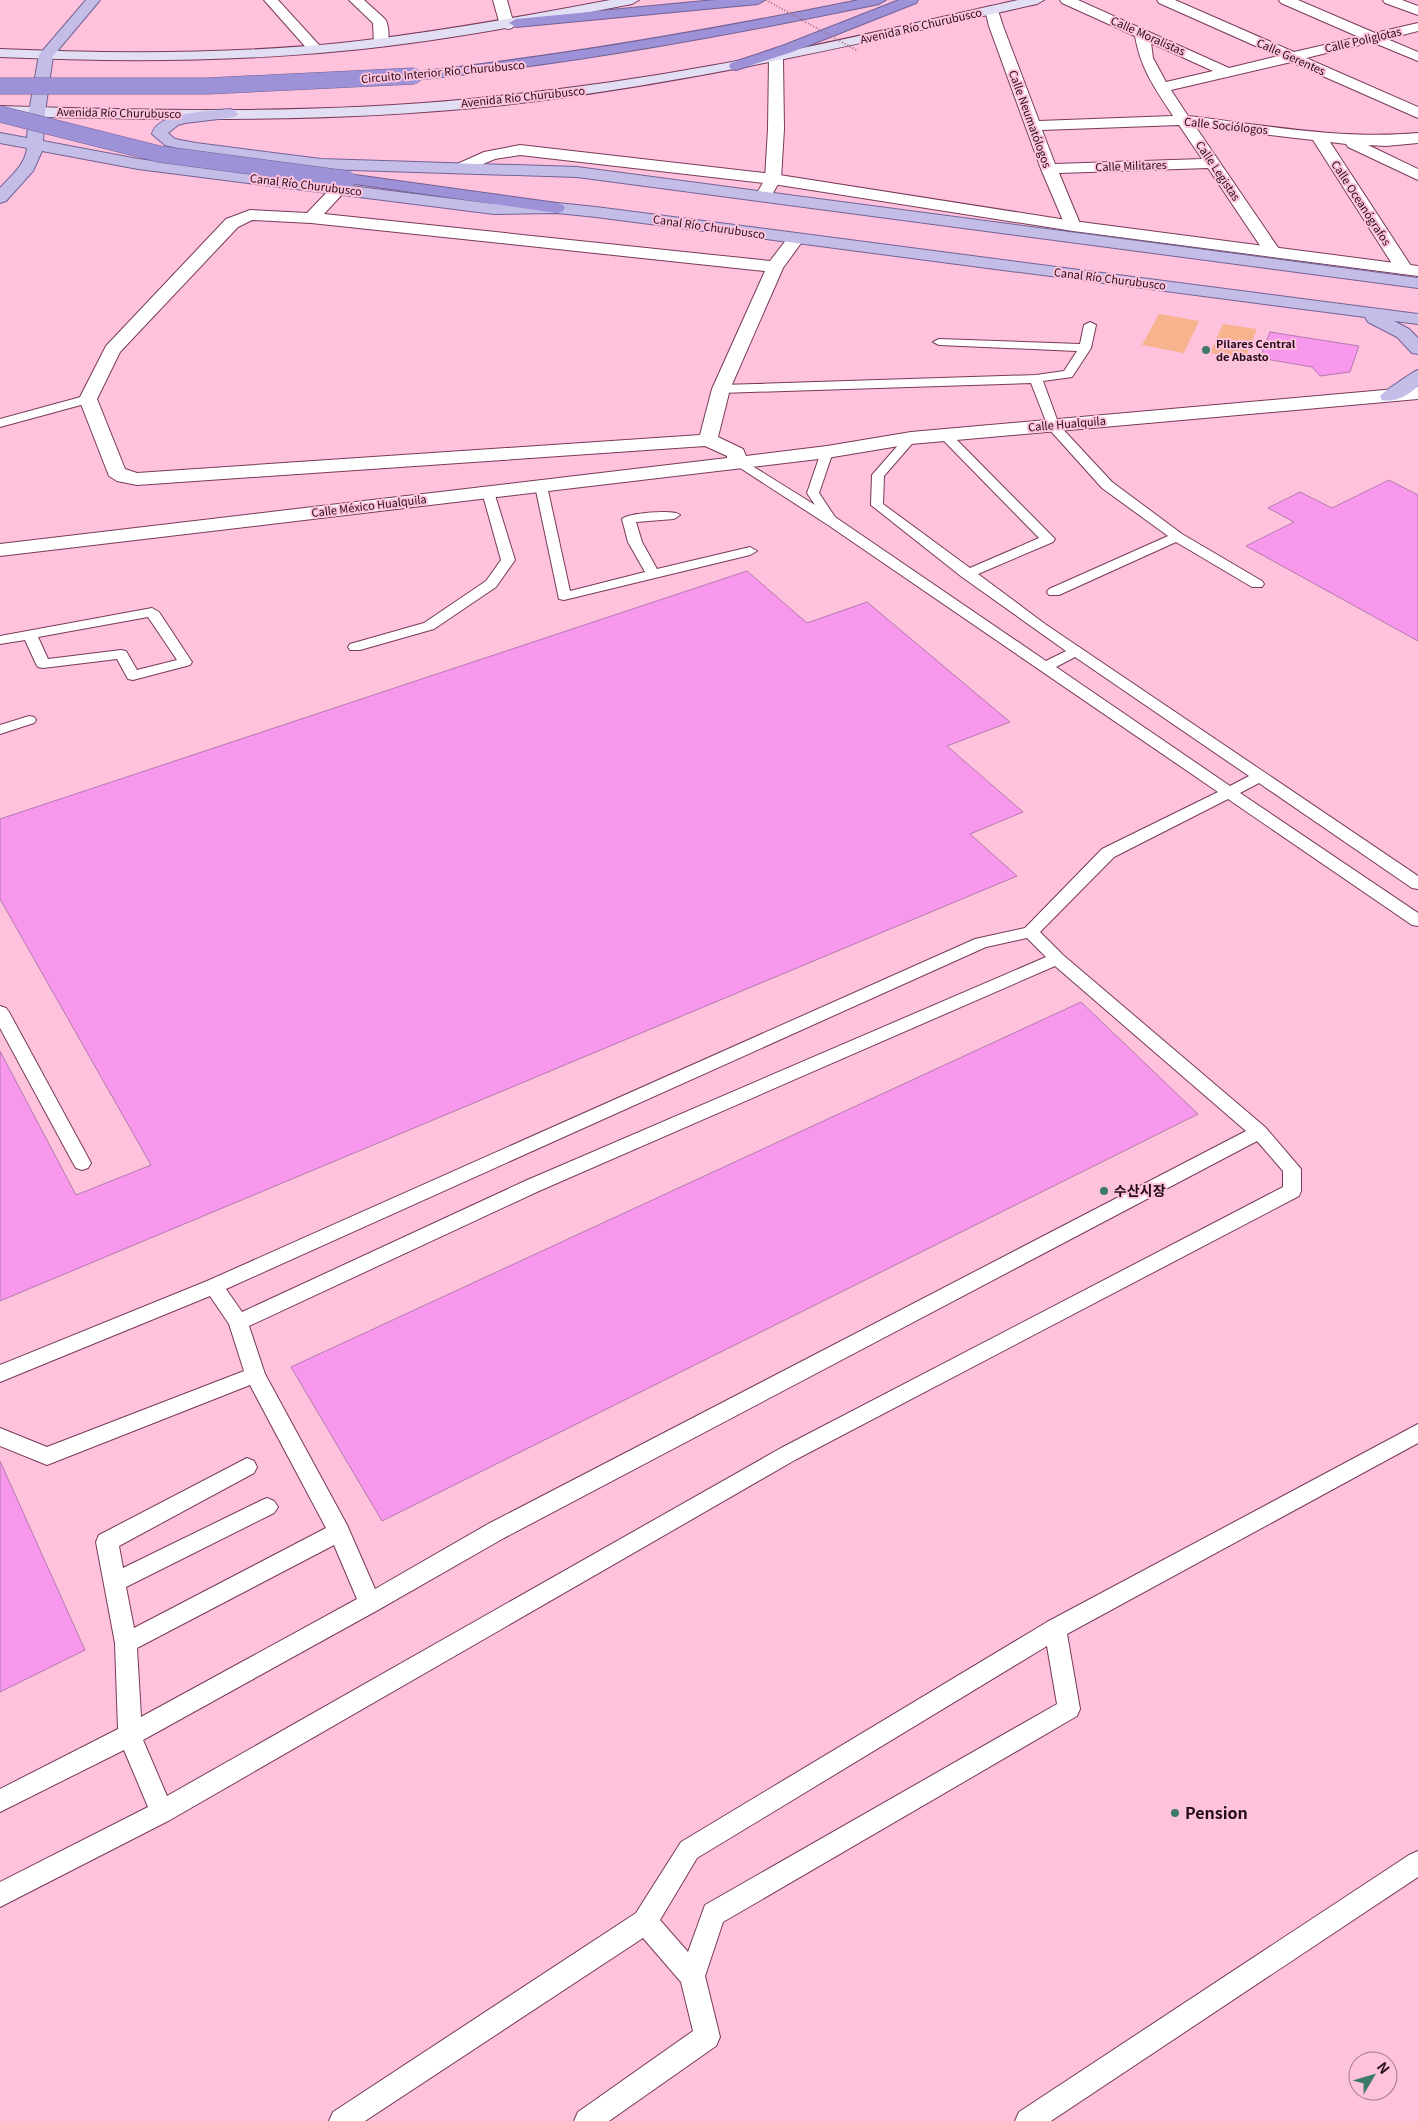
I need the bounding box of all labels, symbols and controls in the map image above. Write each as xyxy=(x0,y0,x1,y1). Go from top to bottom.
street label: Avenida Río Churubusco xyxy=(858,3,984,47)
street label: Calle Moralistas xyxy=(1109,12,1188,59)
street label: Calle Poliglotas xyxy=(1323,22,1403,56)
street label: Calle Gerentes xyxy=(1254,34,1328,78)
street label: Circuito Interior Río Churubusco xyxy=(360,56,526,86)
street label: Calle Neumatólogos xyxy=(1006,67,1056,170)
street label: Avenida Río Churubusco xyxy=(460,82,586,110)
street label: Avenida Río Churubusco xyxy=(57,103,182,121)
street label: Calle Sociólogos xyxy=(1183,113,1269,137)
street label: Calle Legistas xyxy=(1193,137,1245,204)
street label: Calle Militares xyxy=(1095,156,1167,174)
street label: Calle Oceanógrafos xyxy=(1328,157,1395,248)
street label: Canal Río Churubusco xyxy=(249,169,363,199)
street label: Canal Río Churubusco xyxy=(652,210,766,242)
street label: Canal Río Churubusco xyxy=(1053,263,1167,293)
place label: Pilares Central de Abasto xyxy=(1216,335,1296,364)
marker: Pilares Central de Abasto xyxy=(1200,344,1212,356)
street label: Calle Hualquila xyxy=(1027,412,1106,434)
street label: Calle México Hualquila xyxy=(310,490,427,520)
place label: 수산시장 xyxy=(1114,1180,1166,1200)
marker: 수산시장 xyxy=(1098,1185,1110,1197)
place label: Pension xyxy=(1185,1800,1248,1824)
marker: Pension xyxy=(1169,1807,1181,1819)
north arrow xyxy=(1348,2051,1398,2101)
text: N xyxy=(1373,2057,1395,2078)

